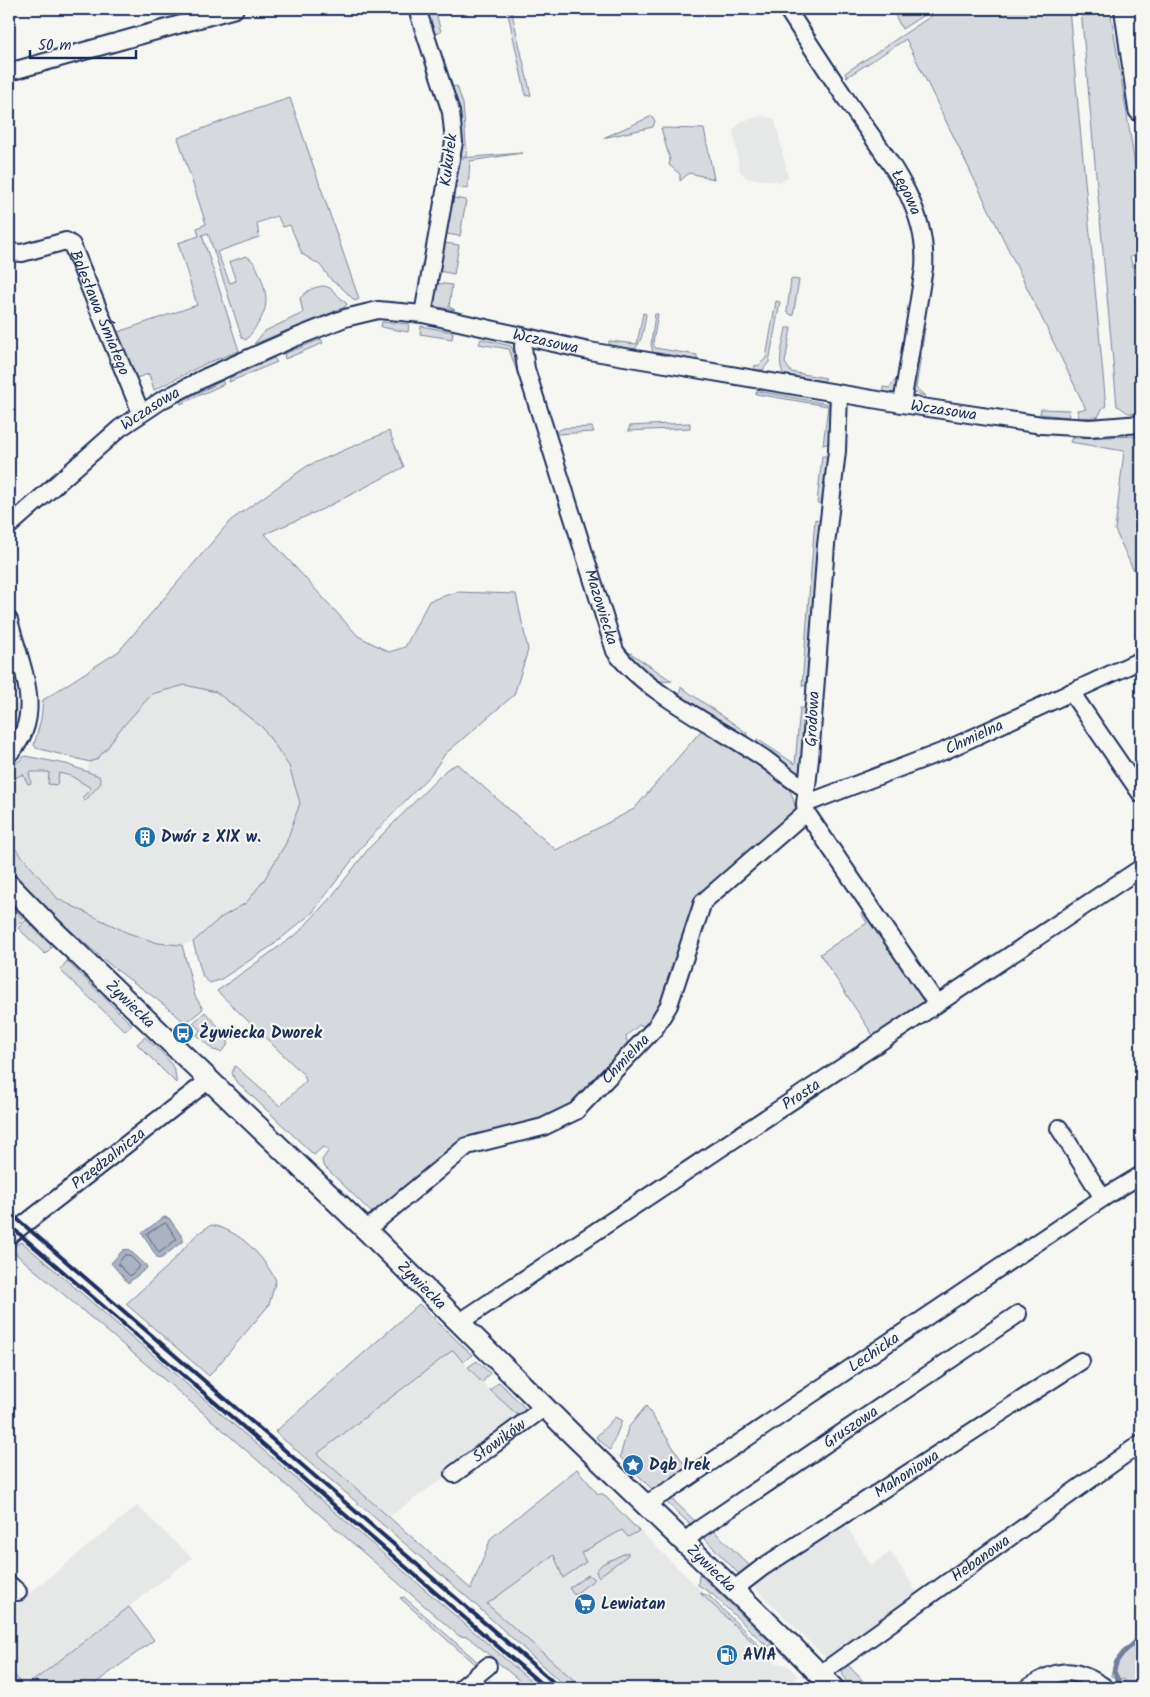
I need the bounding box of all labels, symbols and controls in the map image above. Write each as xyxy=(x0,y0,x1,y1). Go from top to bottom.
scale bar xyxy=(30,28,136,60)
text: 50 m xyxy=(38,34,72,58)
street label: Kukułek xyxy=(433,132,465,188)
street label: Łęgowa xyxy=(885,165,928,219)
street label: Bolesława Śmiałego xyxy=(63,246,137,379)
street label: Wczasowa xyxy=(510,322,581,361)
street label: Wczasowa xyxy=(115,380,184,437)
street label: Wczasowa xyxy=(909,393,978,428)
street label: Mazowiecka xyxy=(577,566,625,648)
street label: Grodowa xyxy=(799,690,827,748)
street label: Chmielna xyxy=(941,713,1008,761)
building icon: Dwór z XIX w. xyxy=(133,825,157,849)
place label: Dwór z XIX w. xyxy=(161,825,261,850)
street label: Żywiecka xyxy=(100,974,161,1034)
bus stop icon: Żywiecka Dworek xyxy=(171,1021,195,1045)
place label: Żywiecka Dworek xyxy=(199,1021,323,1046)
street label: Chmielna xyxy=(595,1028,656,1090)
street label: Prosta xyxy=(777,1073,825,1117)
street label: Przędzalnicza xyxy=(66,1121,151,1196)
street label: Żywiecka xyxy=(391,1255,452,1316)
street label: Lechicka xyxy=(843,1326,905,1379)
street label: Gruszowa xyxy=(818,1399,883,1455)
street label: Słowików xyxy=(467,1412,532,1469)
street label: Mahoniowa xyxy=(869,1443,944,1504)
place icon: Dąb Irek xyxy=(621,1453,645,1477)
place label: Dąb Irek xyxy=(649,1453,711,1478)
street label: Hebanowa xyxy=(946,1528,1016,1588)
street label: Żywiecka xyxy=(681,1538,742,1599)
supermarket icon: Lewiatan xyxy=(573,1592,597,1616)
place label: Lewiatan xyxy=(601,1592,666,1617)
fuel station icon: AVIA xyxy=(715,1643,739,1667)
place label: AVIA xyxy=(743,1643,777,1668)

